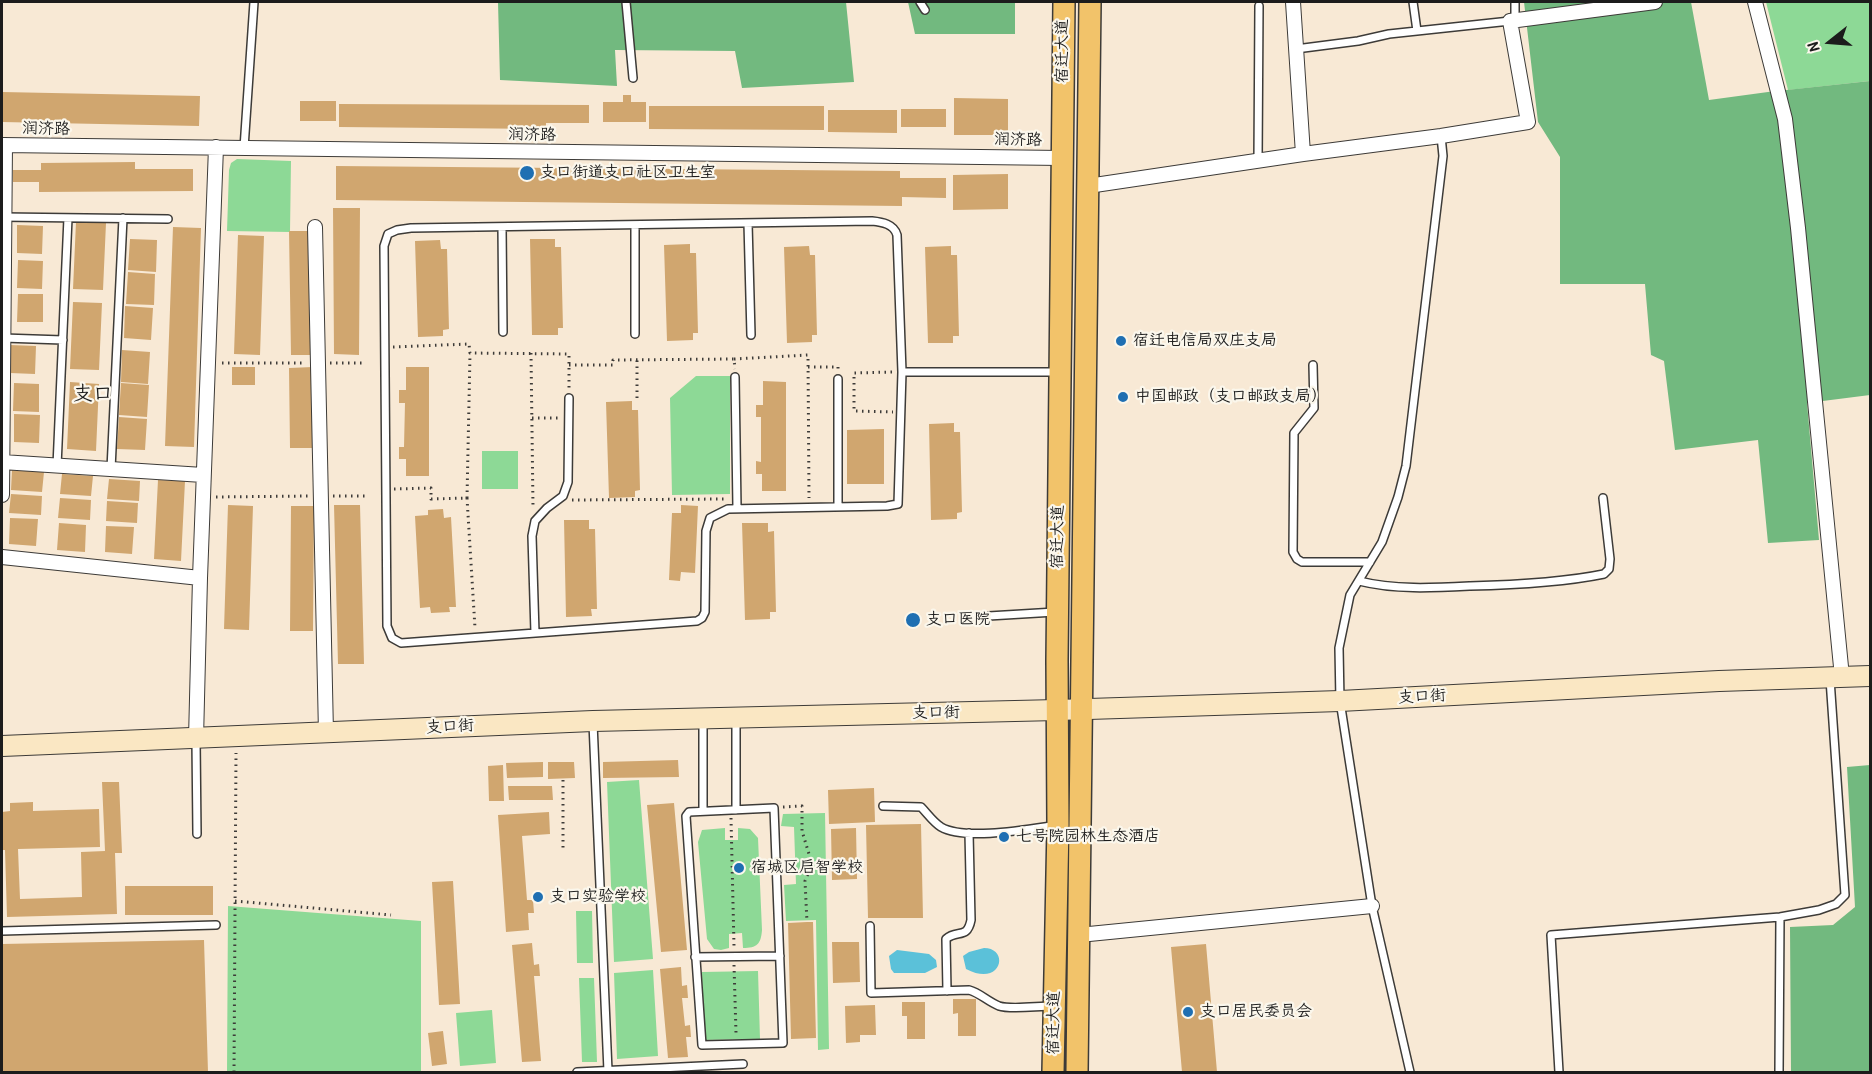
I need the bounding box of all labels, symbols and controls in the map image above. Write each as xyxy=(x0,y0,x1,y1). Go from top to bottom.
north arrow xyxy=(1800,12,1860,72)
street label: 宿迁大道 xyxy=(1053,19,1073,83)
text: N xyxy=(1801,40,1825,55)
street label: 润济路 xyxy=(22,119,70,139)
street label: 润济路 xyxy=(508,125,556,145)
street label: 润济路 xyxy=(994,130,1042,150)
place label: 支口街道支口社区卫生室 xyxy=(540,163,716,183)
marker: 支口街道支口社区卫生室 xyxy=(518,164,536,182)
place label: 宿迁电信局双庄支局 xyxy=(1133,331,1277,351)
marker: 宿迁电信局双庄支局 xyxy=(1114,334,1128,348)
district label: 支口 xyxy=(73,383,113,407)
place label: 中国邮政（支口邮政支局） xyxy=(1135,387,1327,407)
marker: 中国邮政（支口邮政支局） xyxy=(1116,390,1130,404)
street label: 宿迁大道 xyxy=(1048,505,1068,569)
place label: 支口医院 xyxy=(926,610,990,630)
marker: 支口医院 xyxy=(904,611,922,629)
street label: 支口街 xyxy=(1398,686,1446,708)
street label: 支口街 xyxy=(912,703,960,723)
street label: 支口街 xyxy=(426,716,474,738)
place label: 七号院园林生态酒店 xyxy=(1016,827,1160,847)
marker: 七号院园林生态酒店 xyxy=(997,830,1011,844)
place label: 宿城区启智学校 xyxy=(751,858,863,878)
marker: 宿城区启智学校 xyxy=(732,861,746,875)
place label: 支口实验学校 xyxy=(550,887,646,907)
marker: 支口实验学校 xyxy=(531,890,545,904)
street label: 宿迁大道 xyxy=(1044,991,1064,1055)
place label: 支口居民委员会 xyxy=(1200,1002,1312,1022)
marker: 支口居民委员会 xyxy=(1181,1005,1195,1019)

